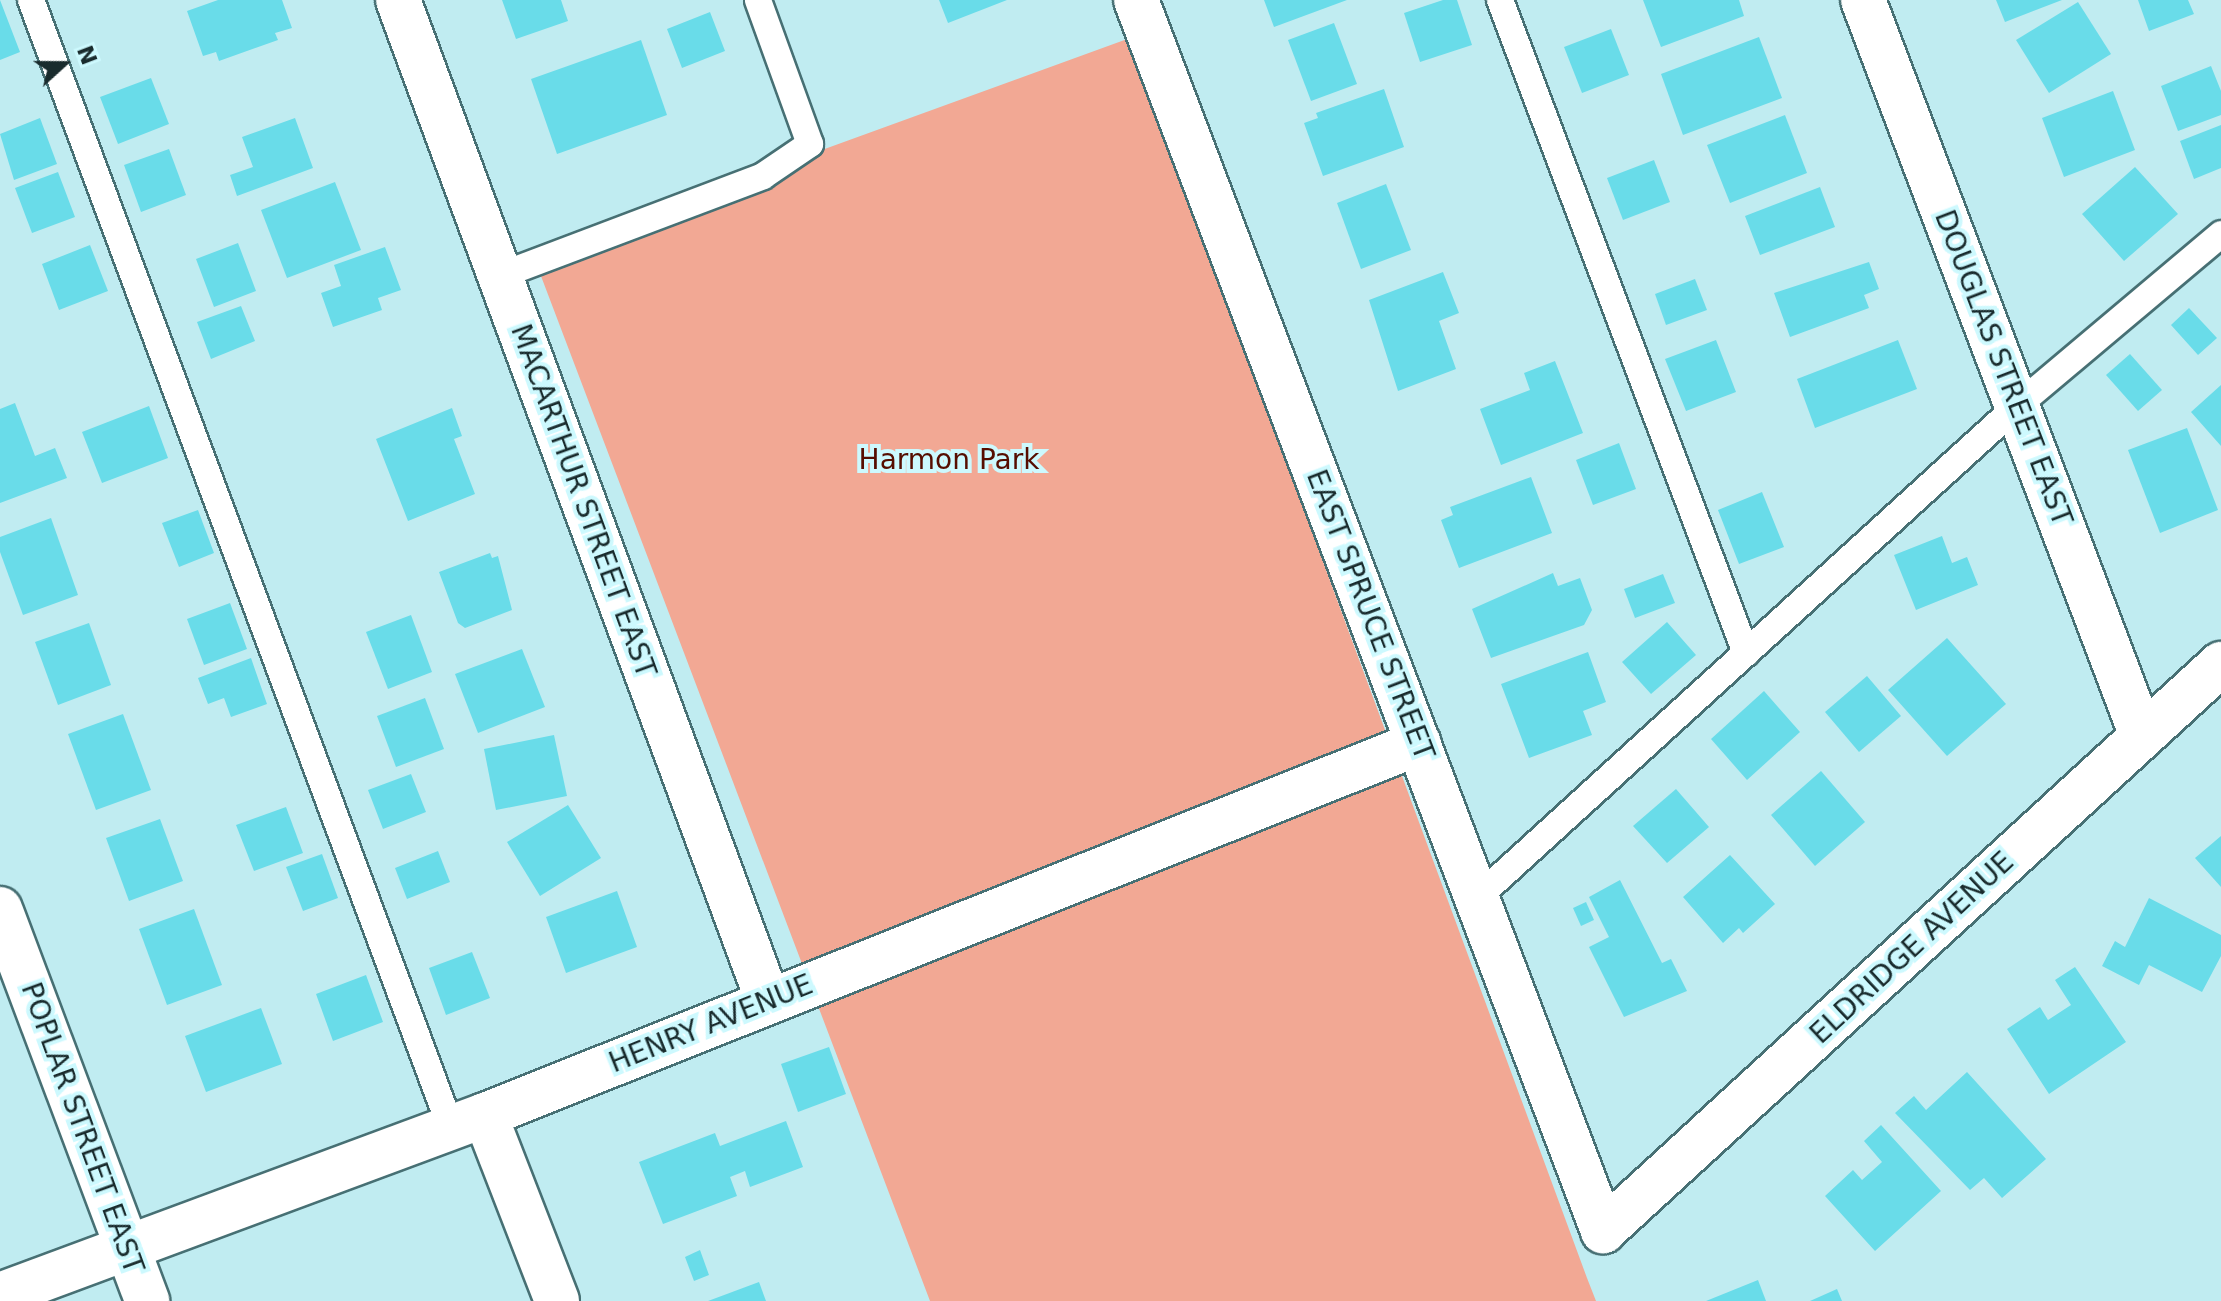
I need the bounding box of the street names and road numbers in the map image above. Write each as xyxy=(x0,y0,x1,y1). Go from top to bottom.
street label: DOUGLAS STREET EAST xyxy=(1927,205,2079,531)
street label: MACARTHUR STREET EAST xyxy=(503,320,663,682)
street label: EAST SPRUCE STREET xyxy=(1299,465,1441,765)
street label: ELDRIDGE AVENUE xyxy=(1803,845,2021,1051)
street label: HENRY AVENUE xyxy=(604,968,818,1080)
street label: POPLAR STREET EAST xyxy=(14,978,150,1278)

